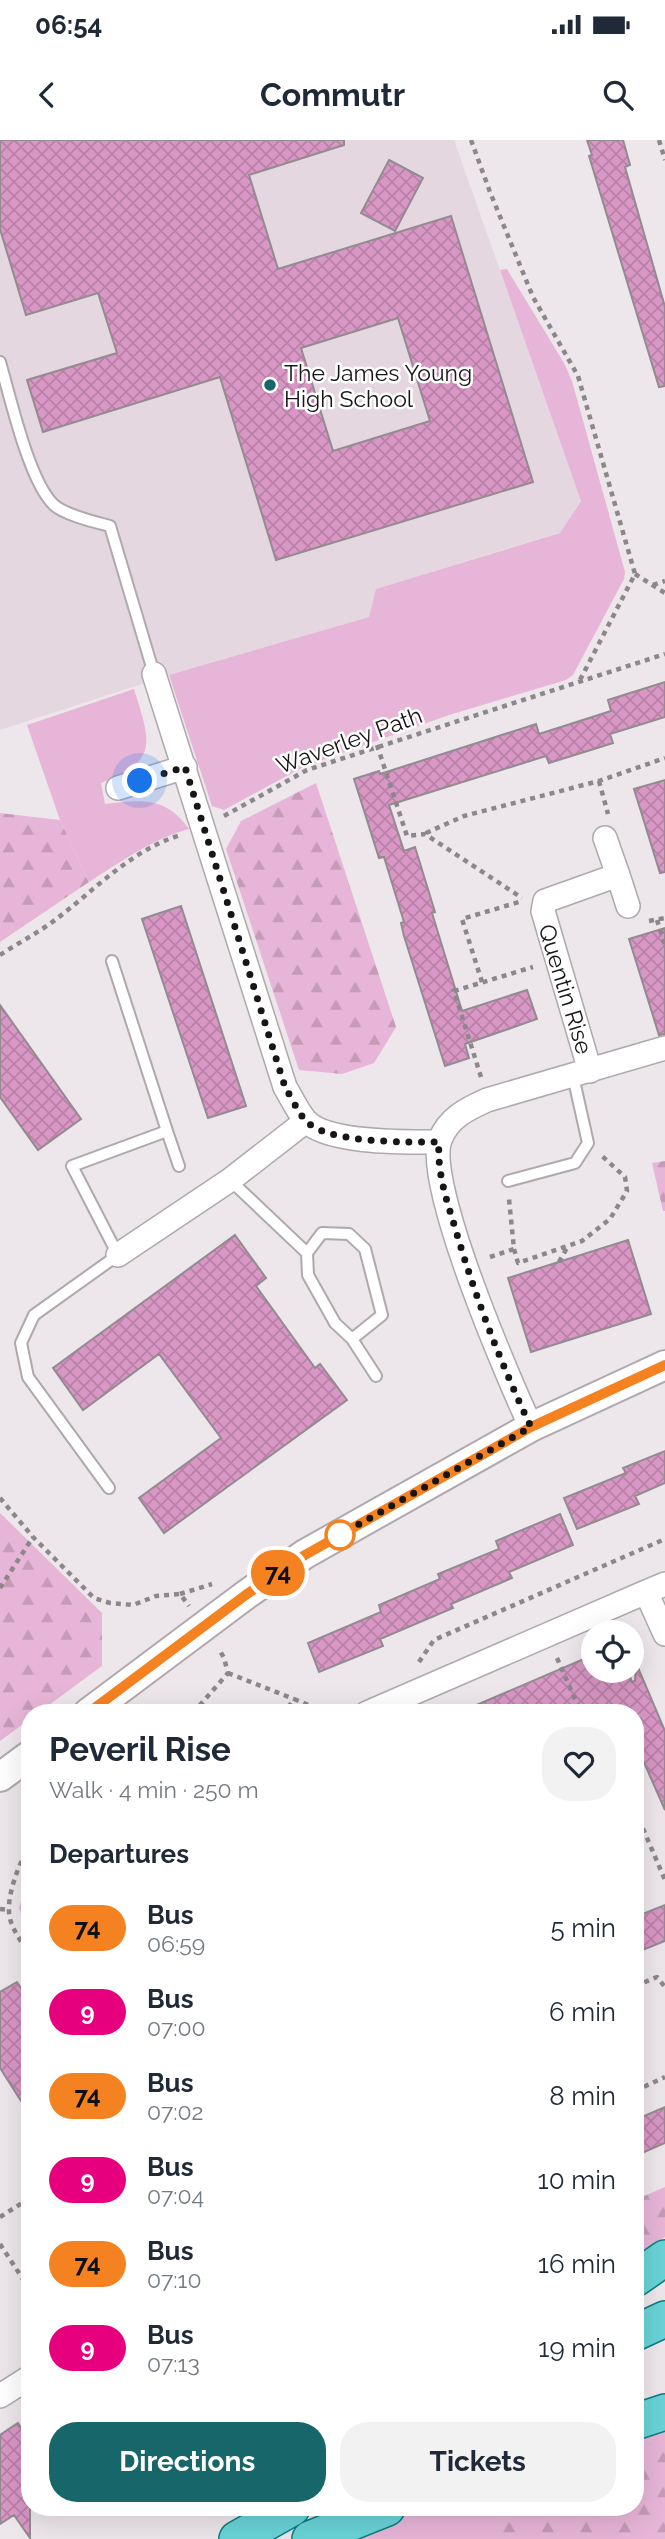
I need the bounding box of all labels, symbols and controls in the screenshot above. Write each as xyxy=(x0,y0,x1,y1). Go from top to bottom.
text: 06:54 xyxy=(35,10,102,40)
icon: back xyxy=(28,76,66,114)
text: Commutr xyxy=(260,76,405,113)
icon: search xyxy=(599,76,637,114)
place label: The James Young High School xyxy=(284,359,472,412)
marker: The James Young High School xyxy=(262,377,278,393)
street label: Waverley Path xyxy=(272,701,426,779)
your location xyxy=(122,763,157,798)
street label: Quentin Rise xyxy=(533,921,599,1057)
unlabelled marker xyxy=(325,1520,355,1550)
line badge: 74 xyxy=(246,1550,310,1596)
text: 74 xyxy=(265,1558,291,1587)
map controls xyxy=(581,1620,644,1683)
button: locate xyxy=(581,1620,644,1683)
button: heart xyxy=(542,1727,616,1801)
text: Peveril Rise xyxy=(49,1730,231,1769)
text: Walk · 4 min · 250 m xyxy=(49,1776,259,1803)
text: Departures xyxy=(49,1839,189,1869)
text: Bus xyxy=(147,1900,194,1930)
text: 74 xyxy=(74,1913,101,1942)
text: 5 min xyxy=(550,1913,616,1943)
text: 06:59 xyxy=(147,1930,205,1957)
text: Bus xyxy=(147,1984,194,2014)
text: 9 xyxy=(80,1997,95,2026)
text: 6 min xyxy=(549,1997,616,2027)
text: 07:00 xyxy=(147,2014,206,2041)
text: Bus xyxy=(147,2068,194,2098)
text: 74 xyxy=(74,2081,101,2110)
text: 8 min xyxy=(549,2081,616,2111)
text: 07:02 xyxy=(147,2098,204,2125)
text: Bus xyxy=(147,2152,194,2182)
text: 9 xyxy=(80,2165,95,2194)
text: 10 min xyxy=(538,2165,616,2195)
text: 07:04 xyxy=(147,2182,204,2209)
text: Bus xyxy=(147,2236,194,2266)
text: 74 xyxy=(74,2249,101,2278)
text: 16 min xyxy=(538,2249,616,2279)
text: 07:10 xyxy=(147,2266,201,2293)
text: Bus xyxy=(147,2320,194,2350)
text: 9 xyxy=(80,2333,95,2362)
text: 19 min xyxy=(538,2333,616,2363)
text: 07:13 xyxy=(147,2350,200,2377)
button: Directions xyxy=(49,2422,326,2502)
button: Tickets xyxy=(340,2422,616,2502)

